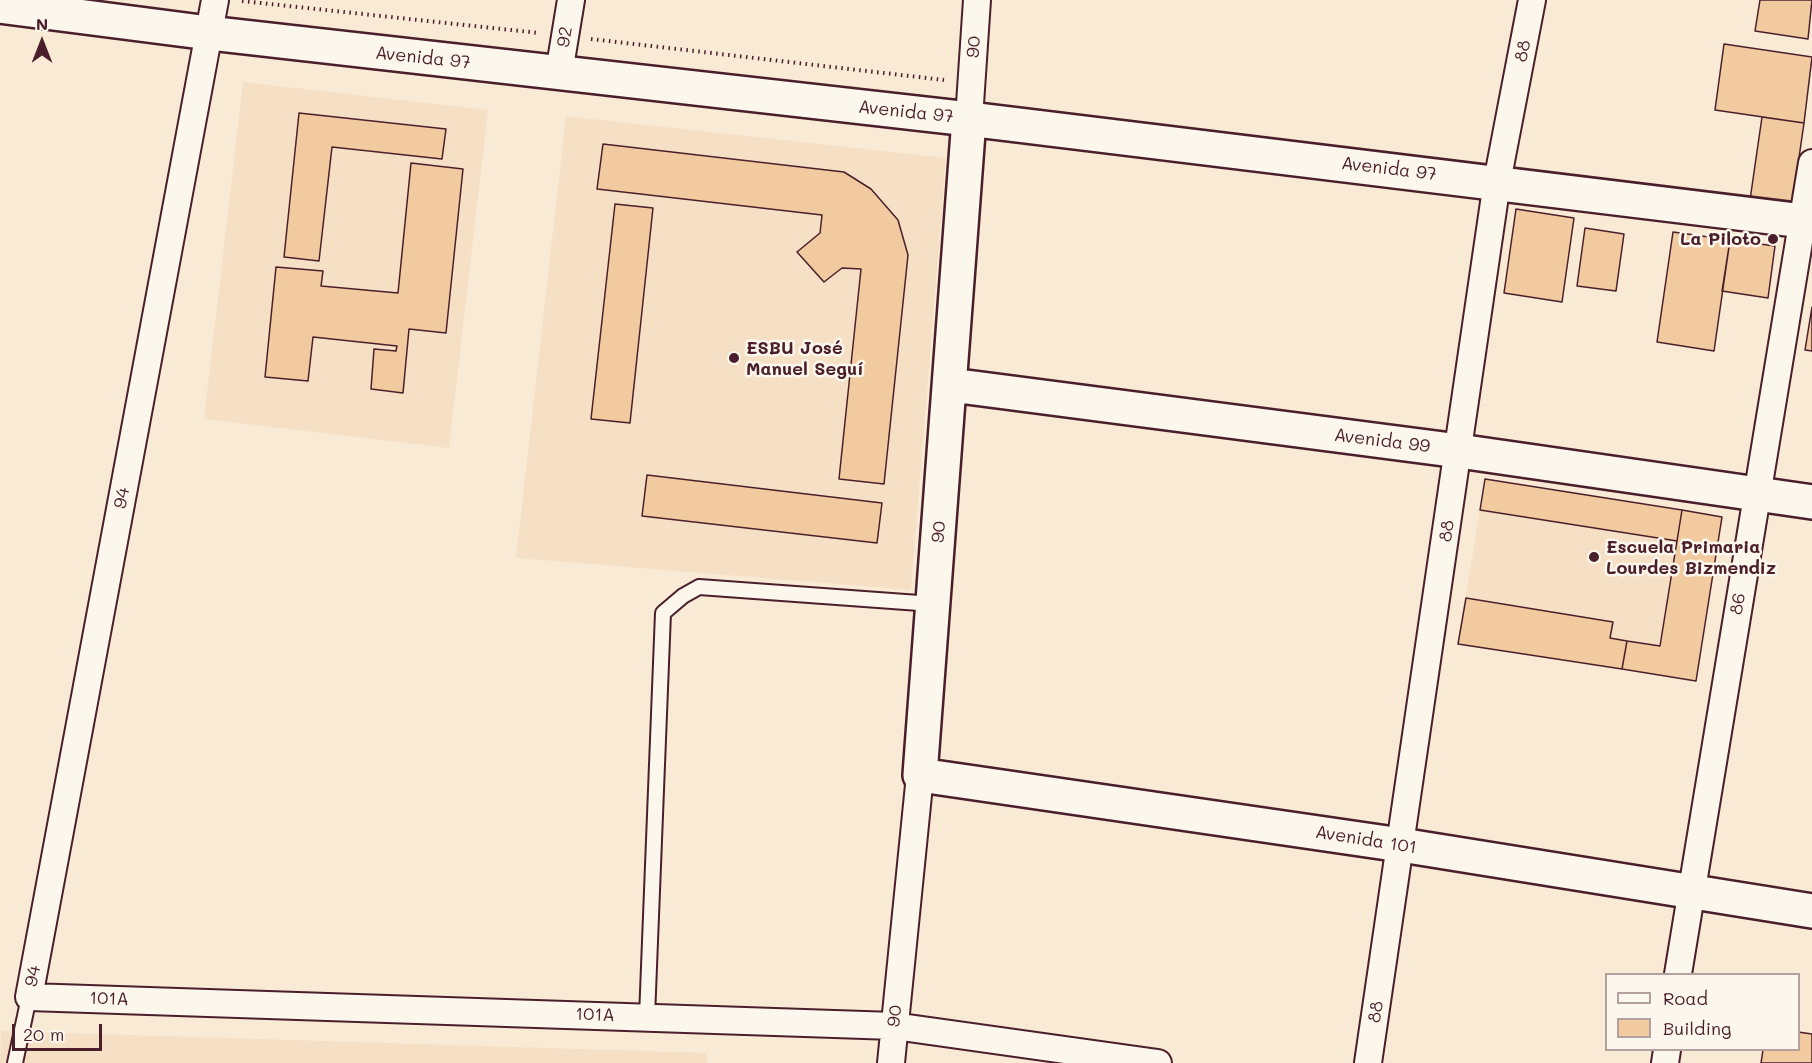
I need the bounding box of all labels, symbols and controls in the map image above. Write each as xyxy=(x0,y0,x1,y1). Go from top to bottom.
north arrow xyxy=(12,12,72,72)
text: N xyxy=(36,13,48,34)
street label: 92 xyxy=(553,25,577,49)
street label: 90 xyxy=(962,35,986,59)
street label: 88 xyxy=(1510,38,1536,64)
street label: Avenida 97 xyxy=(374,42,472,74)
street label: Avenida 97 xyxy=(857,96,955,128)
street label: Avenida 97 xyxy=(1340,152,1438,186)
place label: La Piloto xyxy=(1680,228,1761,250)
marker: La Piloto xyxy=(1766,232,1780,246)
place label: ESBU José Manuel Seguí xyxy=(746,337,864,380)
marker: ESBU José Manuel Seguí xyxy=(727,351,741,365)
street label: Avenida 99 xyxy=(1333,424,1431,458)
street label: 94 xyxy=(109,486,135,510)
street label: 88 xyxy=(1435,519,1459,543)
street label: 90 xyxy=(927,520,951,544)
place label: Escuela Primaria Lourdes Bizmendiz xyxy=(1606,536,1776,578)
marker: Escuela Primaria Lourdes Bizmendiz xyxy=(1587,550,1601,564)
street label: 86 xyxy=(1726,592,1750,616)
street label: Avenida 101 xyxy=(1314,821,1418,859)
street label: 94 xyxy=(20,964,46,988)
legend xyxy=(1605,973,1800,1051)
text: Road xyxy=(1663,986,1708,1010)
street label: 101A xyxy=(89,988,129,1010)
street label: 88 xyxy=(1364,1000,1388,1024)
street label: 101A xyxy=(575,1004,615,1026)
street label: 90 xyxy=(883,1004,907,1028)
scale bar xyxy=(15,1012,105,1050)
text: Building xyxy=(1663,1016,1731,1040)
text: 20 m xyxy=(23,1022,64,1046)

